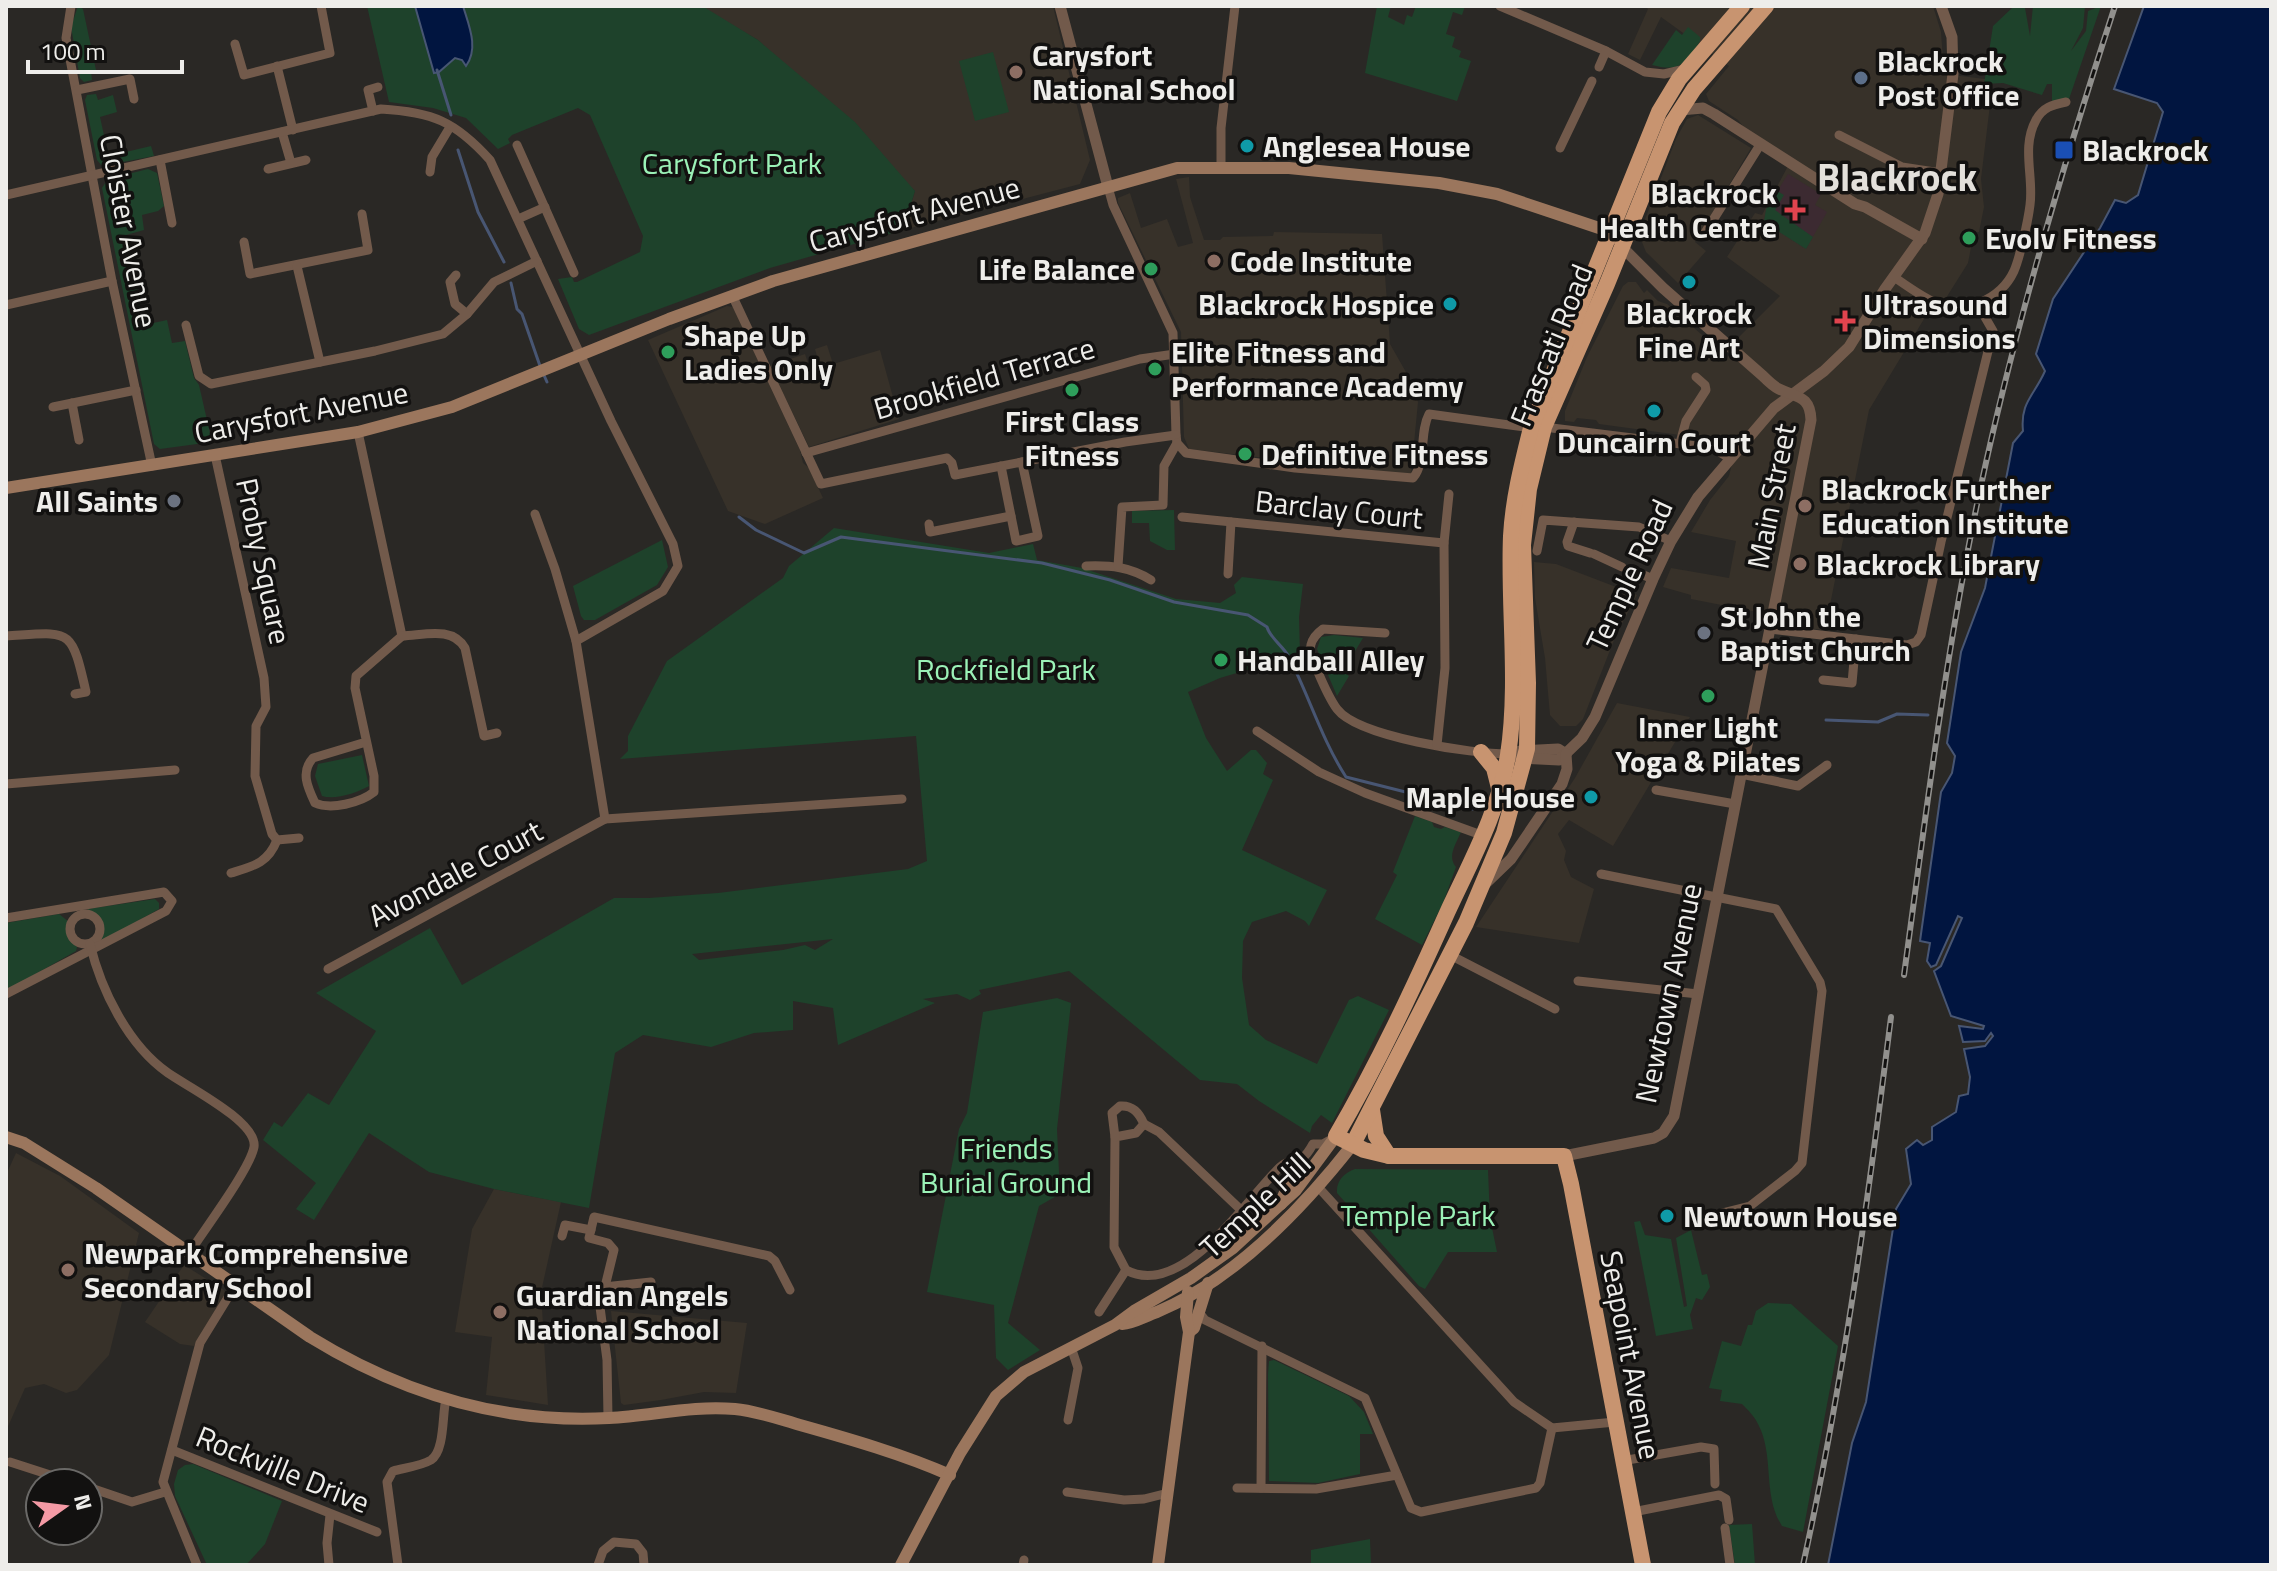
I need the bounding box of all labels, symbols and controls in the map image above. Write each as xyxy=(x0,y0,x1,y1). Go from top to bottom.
scale bar xyxy=(28,24,182,74)
place label: Carysfort National School xyxy=(1032,32,1236,112)
text: 100 m xyxy=(40,33,106,69)
place label: Blackrock Post Office xyxy=(1877,38,2020,118)
marker: Carysfort National School xyxy=(1007,63,1025,81)
marker: Blackrock Post Office xyxy=(1852,69,1870,87)
place label: Anglesea House xyxy=(1263,123,1471,169)
place label: Blackrock xyxy=(2082,127,2209,173)
street label: Cloister Avenue xyxy=(88,130,170,332)
marker: Anglesea House xyxy=(1238,137,1256,155)
marker: Blackrock xyxy=(2053,139,2075,161)
park label: Carysfort Park xyxy=(642,140,822,186)
district label: Blackrock xyxy=(1817,148,1978,206)
street label: Carysfort Avenue xyxy=(803,164,1025,264)
place label: Blackrock Health Centre xyxy=(1599,170,1778,250)
marker: Blackrock Health Centre xyxy=(1784,199,1806,221)
place label: Evolv Fitness xyxy=(1985,215,2157,261)
marker: Evolv Fitness xyxy=(1960,229,1978,247)
place label: Code Institute xyxy=(1230,238,1412,284)
place label: Life Balance xyxy=(978,246,1135,292)
marker: Code Institute xyxy=(1205,252,1223,270)
street label: Frascati Road xyxy=(1498,257,1604,433)
marker: Life Balance xyxy=(1142,260,1160,278)
marker: Blackrock Fine Art xyxy=(1680,273,1698,291)
place label: Blackrock Hospice xyxy=(1198,281,1434,327)
place label: Ultrasound Dimensions xyxy=(1863,281,2016,361)
place label: Blackrock Fine Art xyxy=(1626,290,1753,370)
marker: Blackrock Hospice xyxy=(1441,295,1459,313)
marker: Ultrasound Dimensions xyxy=(1834,310,1856,332)
place label: Shape Up Ladies Only xyxy=(684,312,833,392)
street label: Brookfield Terrace xyxy=(868,325,1100,431)
place label: Elite Fitness and Performance Academy xyxy=(1171,329,1464,409)
marker: Shape Up Ladies Only xyxy=(659,343,677,361)
marker: Elite Fitness and Performance Academy xyxy=(1146,360,1164,378)
street label: Carysfort Avenue xyxy=(190,369,412,455)
marker: First Class Fitness xyxy=(1063,381,1081,399)
place label: First Class Fitness xyxy=(1005,398,1139,478)
marker: Duncairn Court xyxy=(1645,402,1663,420)
place label: Duncairn Court xyxy=(1557,419,1751,465)
street label: Main Street xyxy=(1734,419,1808,572)
place label: Definitive Fitness xyxy=(1261,431,1488,477)
marker: Definitive Fitness xyxy=(1236,445,1254,463)
place label: Blackrock Further Education Institute xyxy=(1821,466,2069,546)
street label: Proby Square xyxy=(224,474,304,648)
street label: Barclay Court xyxy=(1253,477,1426,541)
place label: All Saints xyxy=(36,478,158,524)
marker: All Saints xyxy=(165,492,183,510)
street label: Temple Road xyxy=(1574,492,1684,658)
marker: Blackrock Further Education Institute xyxy=(1796,497,1814,515)
place label: Blackrock Library xyxy=(1816,541,2040,587)
marker: Blackrock Library xyxy=(1791,555,1809,573)
place label: St John the Baptist Church xyxy=(1720,593,1911,673)
marker: St John the Baptist Church xyxy=(1695,624,1713,642)
place label: Handball Alley xyxy=(1237,637,1424,683)
park label: Rockfield Park xyxy=(916,646,1096,692)
marker: Handball Alley xyxy=(1212,651,1230,669)
marker: Inner Light Yoga & Pilates xyxy=(1699,687,1717,705)
place label: Inner Light Yoga & Pilates xyxy=(1615,704,1801,784)
place label: Maple House xyxy=(1405,774,1575,820)
marker: Maple House xyxy=(1582,788,1600,806)
street label: Avondale Court xyxy=(360,807,551,938)
street label: Newtown Avenue xyxy=(1622,879,1714,1107)
park label: Friends Burial Ground xyxy=(920,1125,1092,1205)
street label: Temple Hill xyxy=(1189,1141,1321,1269)
park label: Temple Park xyxy=(1340,1192,1496,1238)
place label: Newtown House xyxy=(1683,1193,1897,1239)
marker: Newtown House xyxy=(1658,1207,1676,1225)
place label: Newpark Comprehensive Secondary School xyxy=(84,1230,408,1310)
street label: Seapoint Avenue xyxy=(1588,1247,1674,1463)
marker: Newpark Comprehensive Secondary School xyxy=(59,1261,77,1279)
place label: Guardian Angels National School xyxy=(516,1272,728,1352)
marker: Guardian Angels National School xyxy=(491,1303,509,1321)
street label: Rockville Drive xyxy=(189,1413,377,1525)
north arrow xyxy=(24,1467,104,1547)
text: N xyxy=(65,1491,102,1514)

